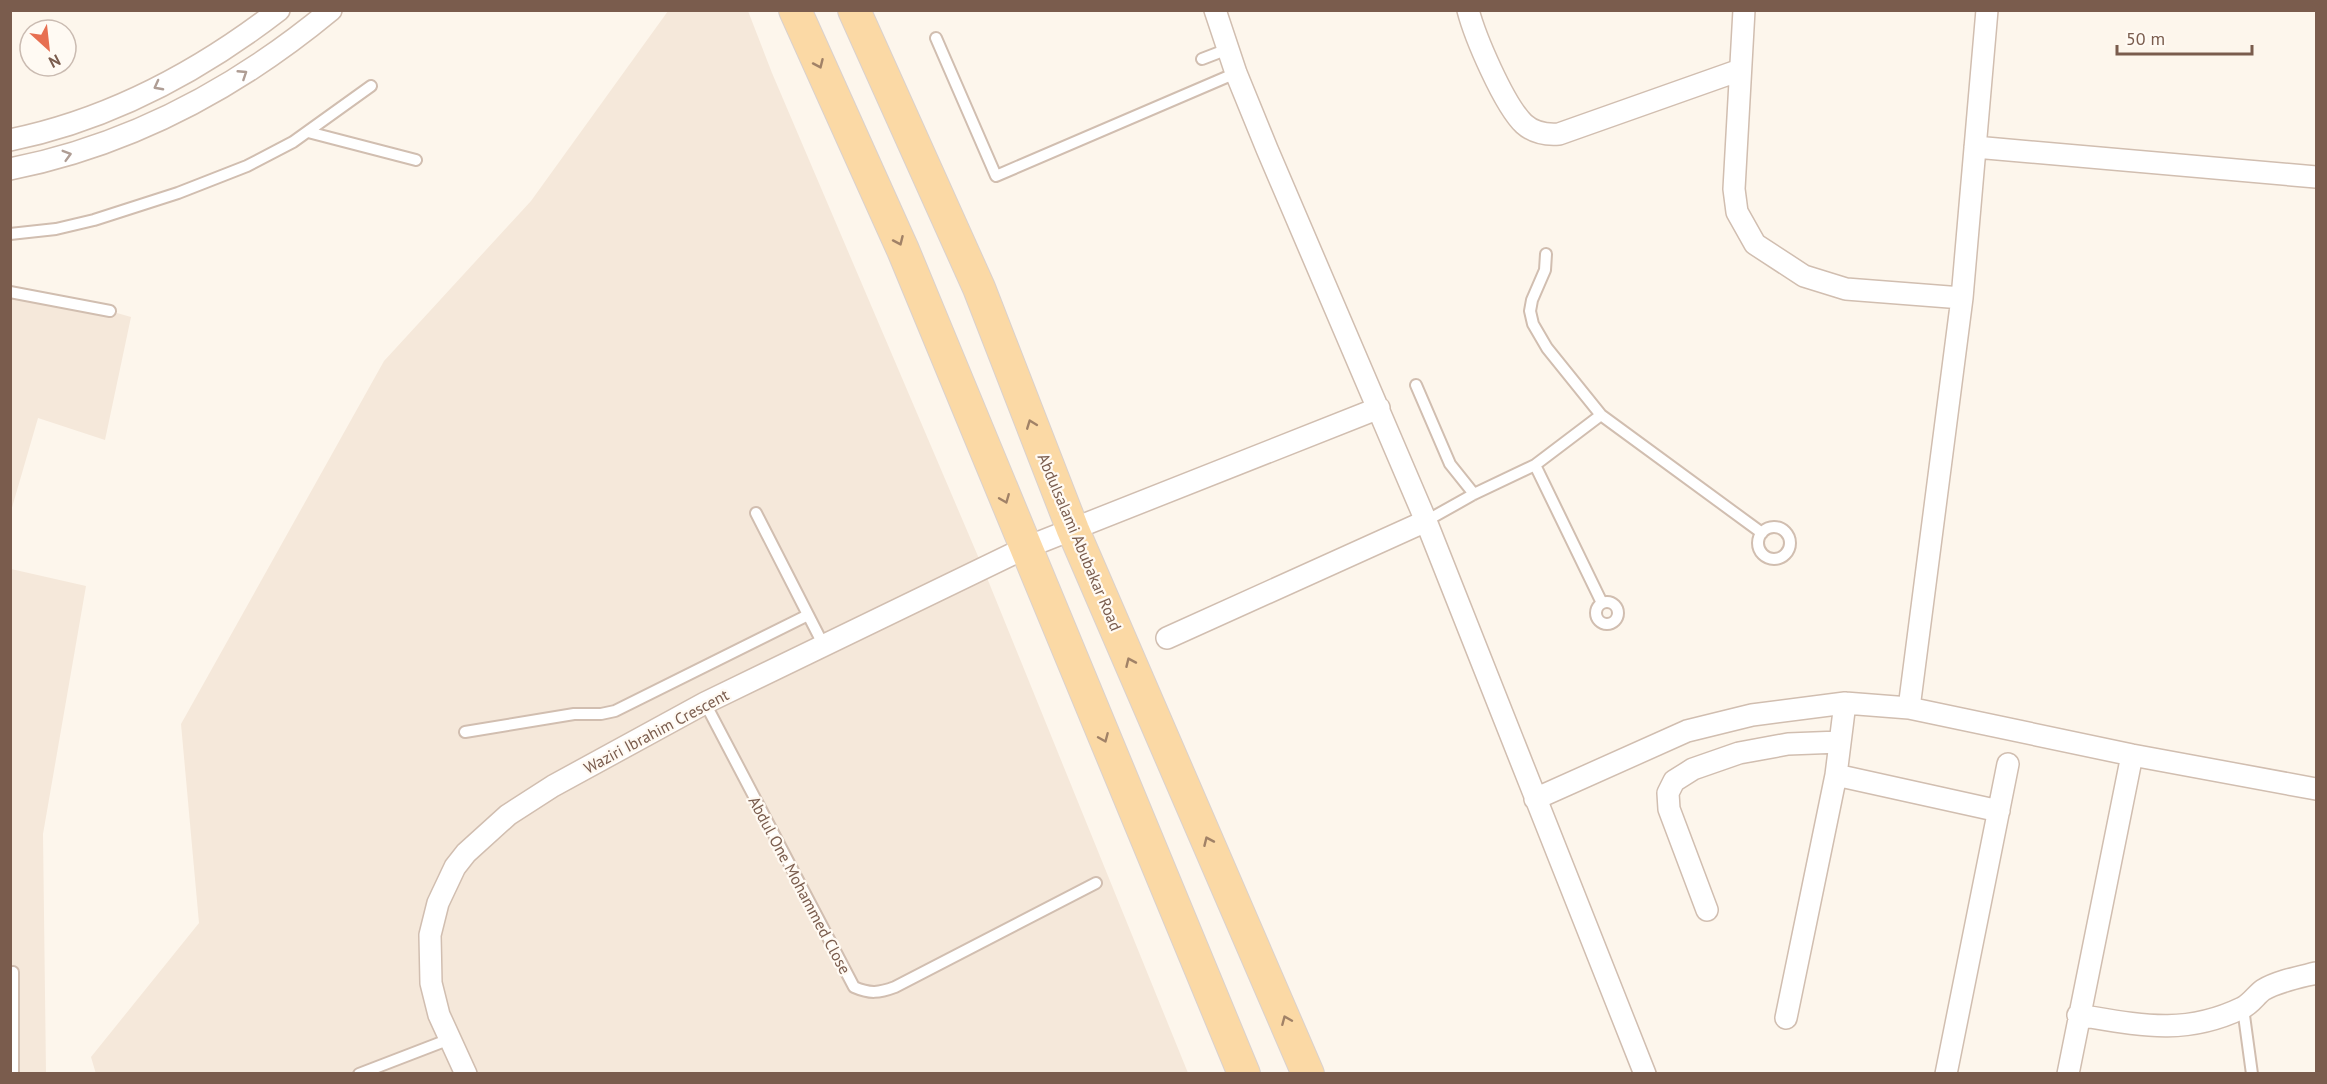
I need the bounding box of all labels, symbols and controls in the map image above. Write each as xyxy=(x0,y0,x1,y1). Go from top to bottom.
north arrow xyxy=(18,18,78,78)
scale bar xyxy=(2117,18,2252,56)
text: 50 m xyxy=(2126,27,2165,50)
text: N xyxy=(46,50,64,73)
one-way arrow xyxy=(811,57,823,68)
one-way arrow xyxy=(237,70,248,81)
one-way arrow xyxy=(154,79,165,90)
one-way arrow xyxy=(61,150,72,162)
one-way arrow xyxy=(892,235,904,246)
one-way arrow xyxy=(1026,419,1039,429)
street label: Abdulsalami Abubakar Road xyxy=(1034,450,1126,634)
one-way arrow xyxy=(998,493,1010,504)
one-way arrow xyxy=(1125,657,1137,668)
street label: Waziri Ibrahim Crescent xyxy=(580,684,732,778)
one-way arrow xyxy=(1097,732,1109,743)
street label: Abdul One Mohammed Close xyxy=(745,793,855,977)
one-way arrow xyxy=(1203,836,1215,847)
one-way arrow xyxy=(1281,1015,1293,1026)

